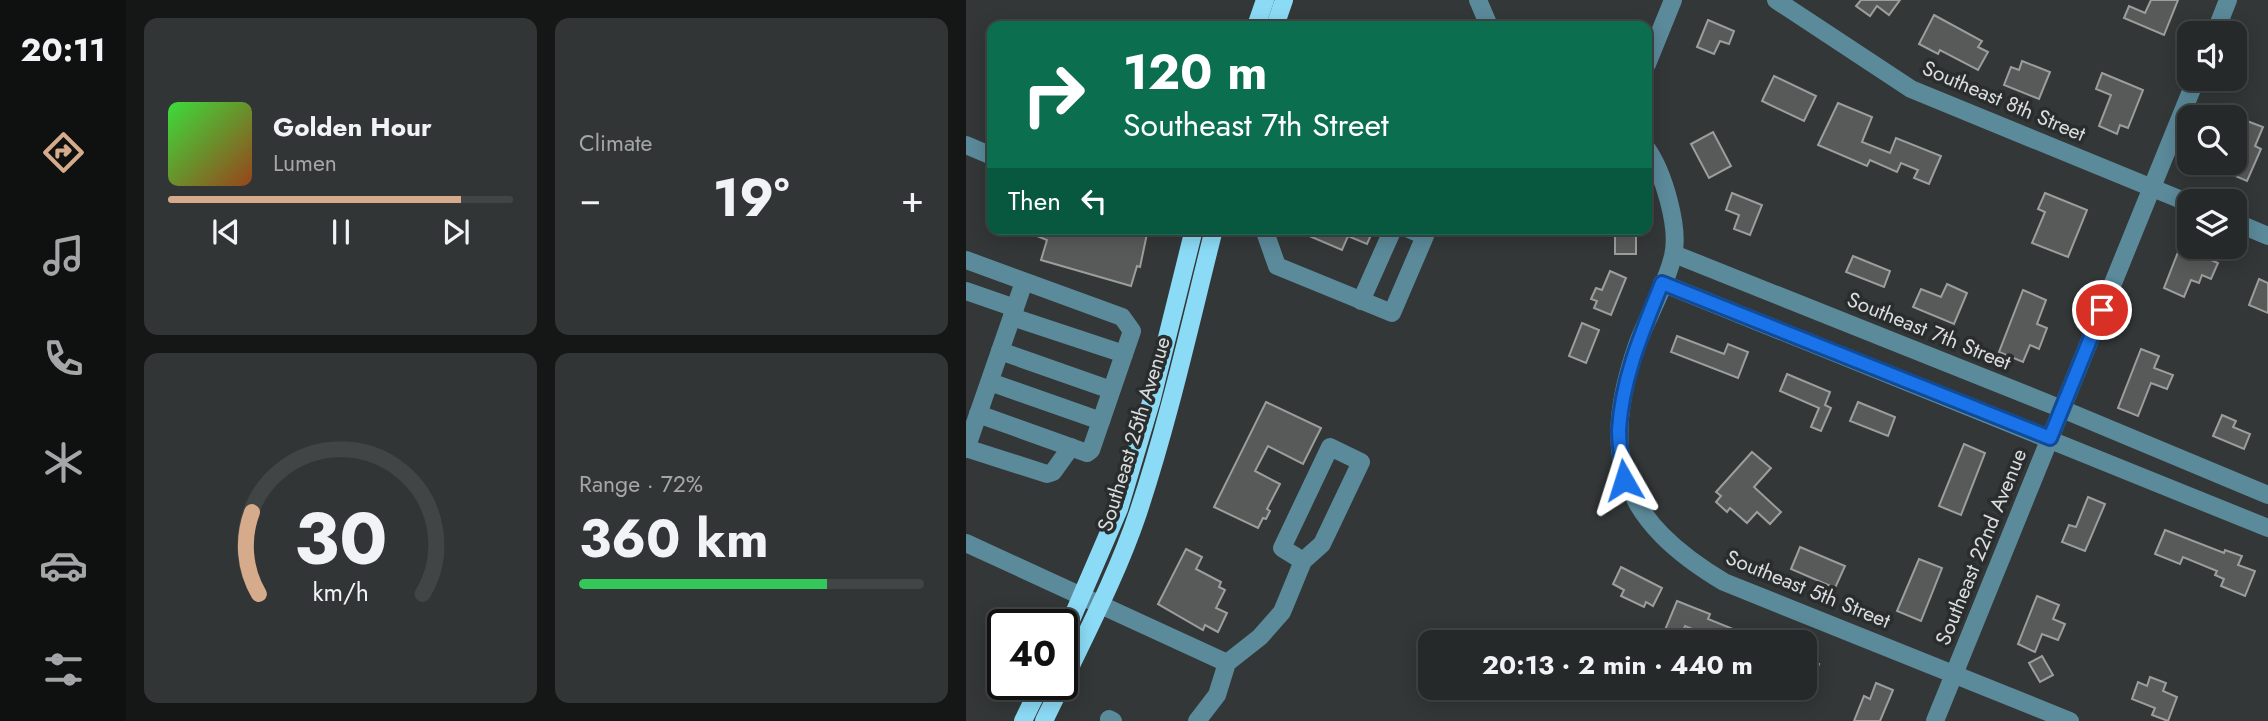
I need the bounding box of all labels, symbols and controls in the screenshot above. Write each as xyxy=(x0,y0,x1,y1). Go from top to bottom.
map controls xyxy=(2177,21,2247,259)
button: sound xyxy=(2177,21,2247,91)
text: 20:11 xyxy=(20,27,106,73)
text: 120 m xyxy=(1123,37,1267,107)
icon: right xyxy=(1008,49,1099,140)
street label: Southeast 8th Street xyxy=(1918,53,2090,149)
text: Southeast 7th Street xyxy=(1123,102,1389,148)
button: search xyxy=(2177,105,2247,175)
text: Golden Hour xyxy=(273,108,432,146)
text: Climate xyxy=(579,126,652,160)
icon: directions xyxy=(39,128,88,177)
text: Lumen xyxy=(273,146,337,180)
text: 19° xyxy=(713,160,789,236)
text: − xyxy=(579,171,601,226)
text: + xyxy=(901,171,924,226)
text: Then xyxy=(1008,182,1061,220)
icon: left xyxy=(1075,182,1113,220)
button: layers xyxy=(2177,189,2247,259)
icon: previous xyxy=(207,213,245,251)
icon: pause xyxy=(322,213,360,251)
icon: next xyxy=(437,213,475,251)
icon: music xyxy=(39,231,88,280)
pin xyxy=(2072,280,2132,340)
street label: Southeast 7th Street xyxy=(1843,284,2015,378)
icon: arrive xyxy=(2083,291,2121,329)
street label: Southeast 25th Avenue xyxy=(1090,333,1178,535)
icon: phone xyxy=(39,334,88,383)
icon: climate xyxy=(39,438,88,487)
position arrow xyxy=(1587,443,1661,517)
street label: Southeast 22nd Avenue xyxy=(1928,444,2034,650)
text: Range · 72% xyxy=(579,467,703,501)
text: 30 xyxy=(294,486,387,591)
text: 360 km xyxy=(579,501,769,577)
icon: car xyxy=(39,541,88,590)
street label: Southeast 5th Street xyxy=(1721,542,1895,636)
text: km/h xyxy=(312,574,369,610)
speed limit sign: 40 xyxy=(987,609,1078,700)
icon: filters xyxy=(39,645,88,694)
text: 20:13 · 2 min · 440 m xyxy=(1482,646,1753,684)

